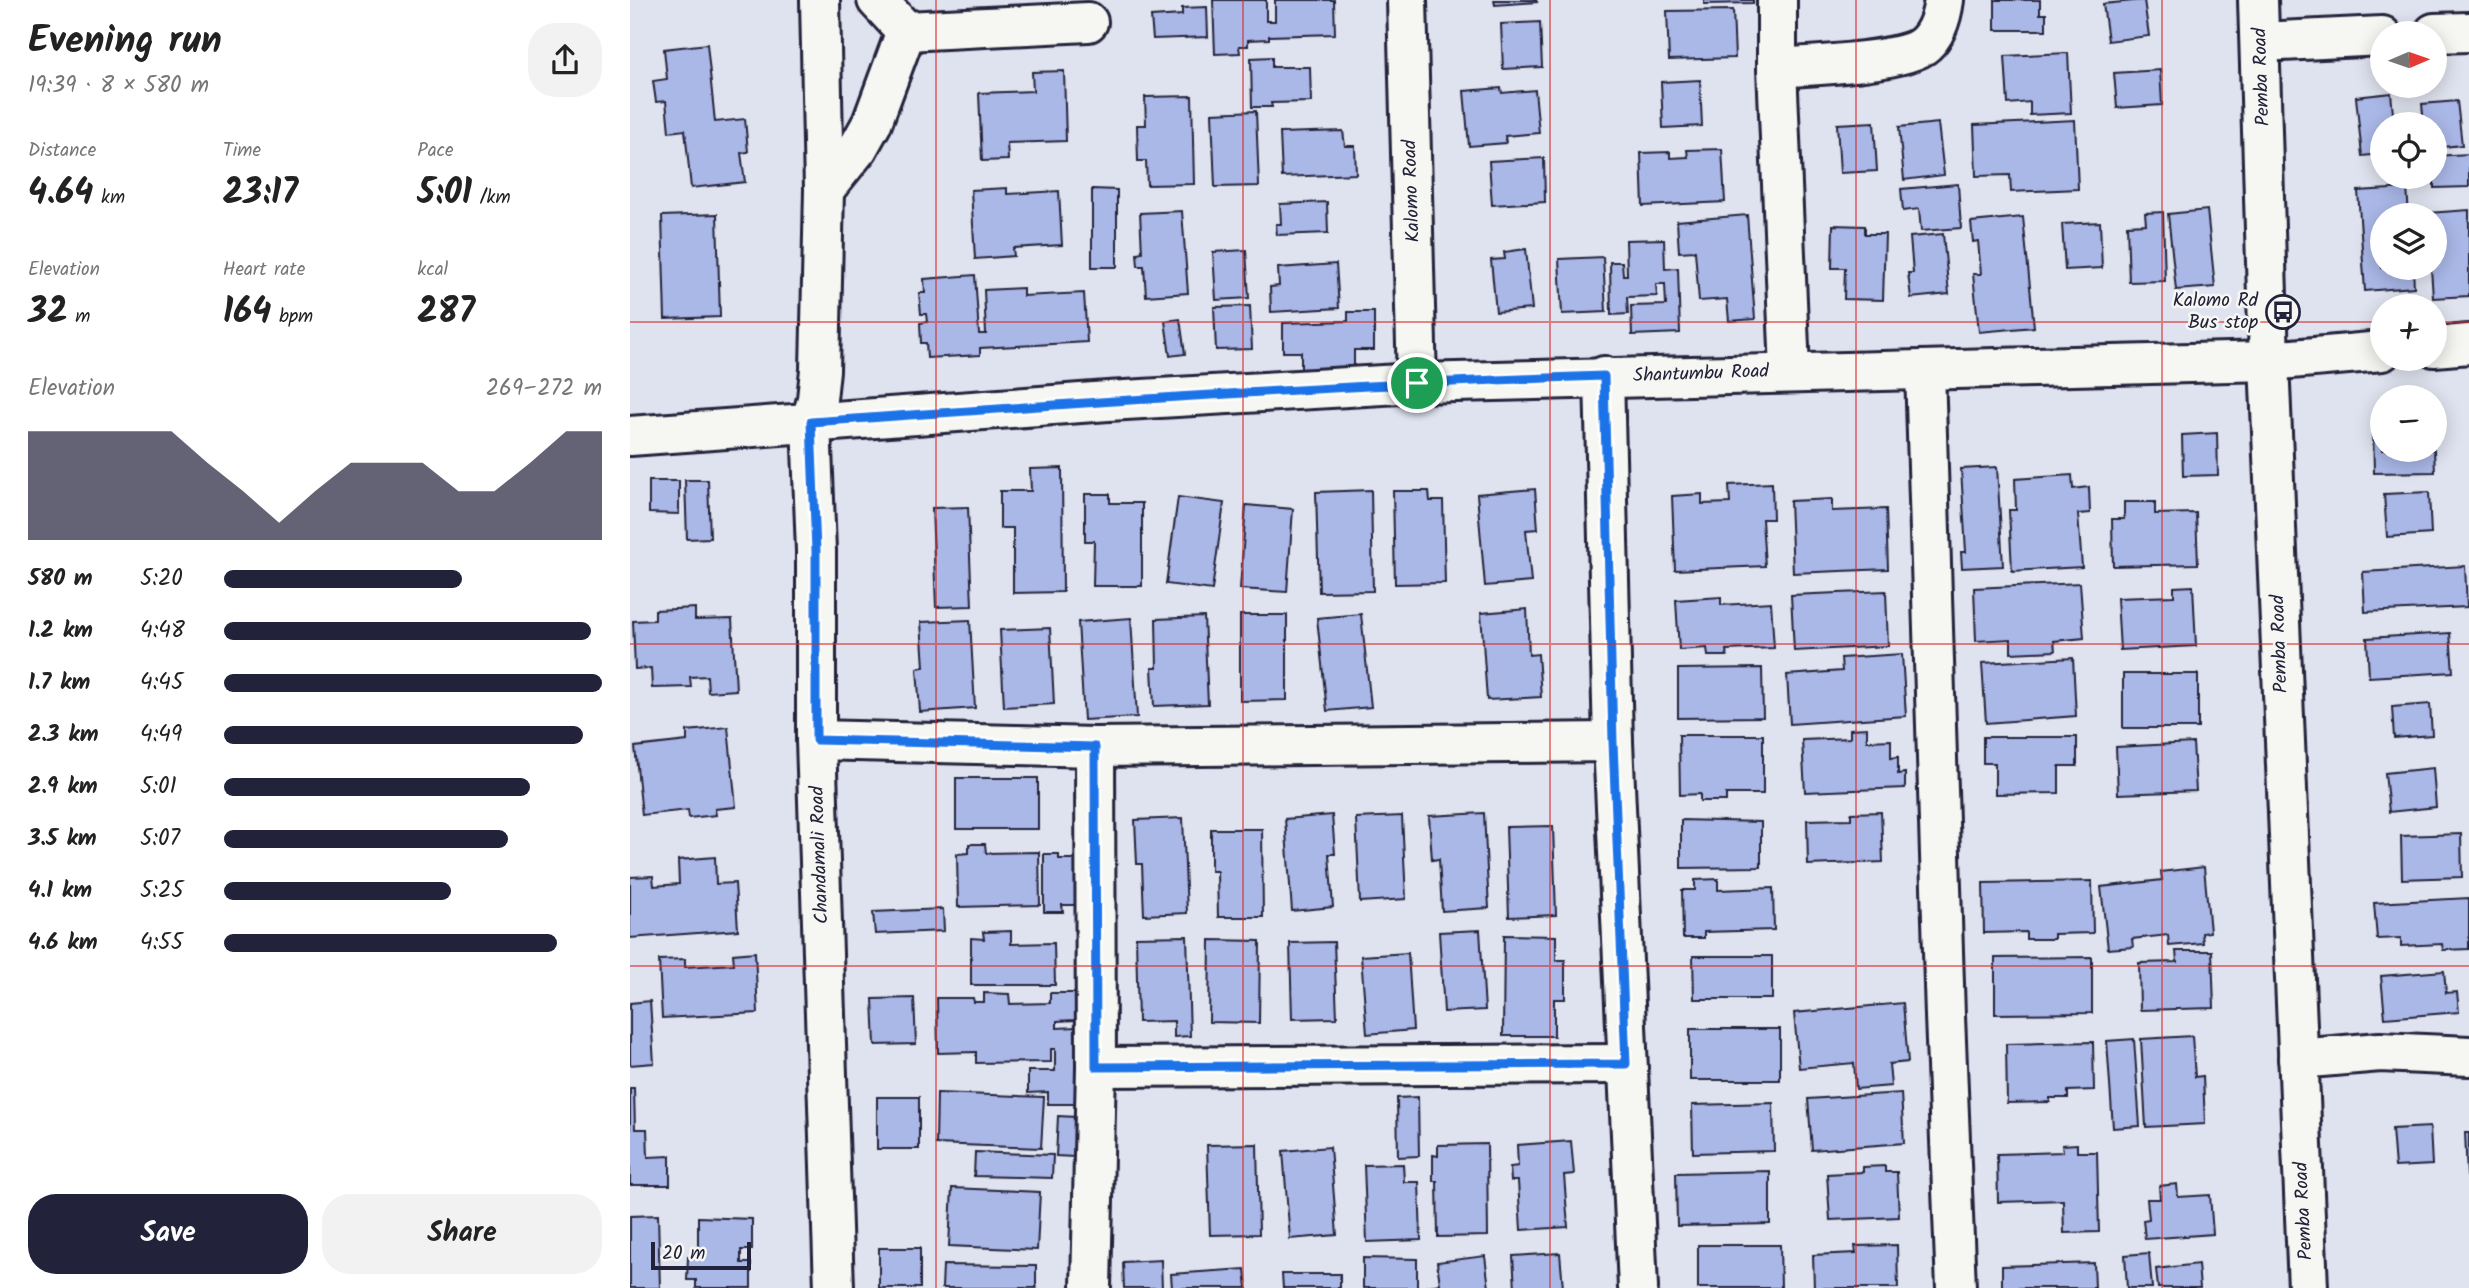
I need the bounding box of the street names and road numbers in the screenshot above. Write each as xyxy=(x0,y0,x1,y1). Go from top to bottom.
street label: Pemba Road xyxy=(2245,27,2279,127)
street label: Kalomo Road xyxy=(1395,139,1429,243)
street label: Shantumbu Road xyxy=(1633,357,1770,391)
street label: Pemba Road xyxy=(2263,594,2297,694)
street label: Chandamali Road xyxy=(803,785,837,924)
street label: Pemba Road xyxy=(2286,1160,2322,1261)

